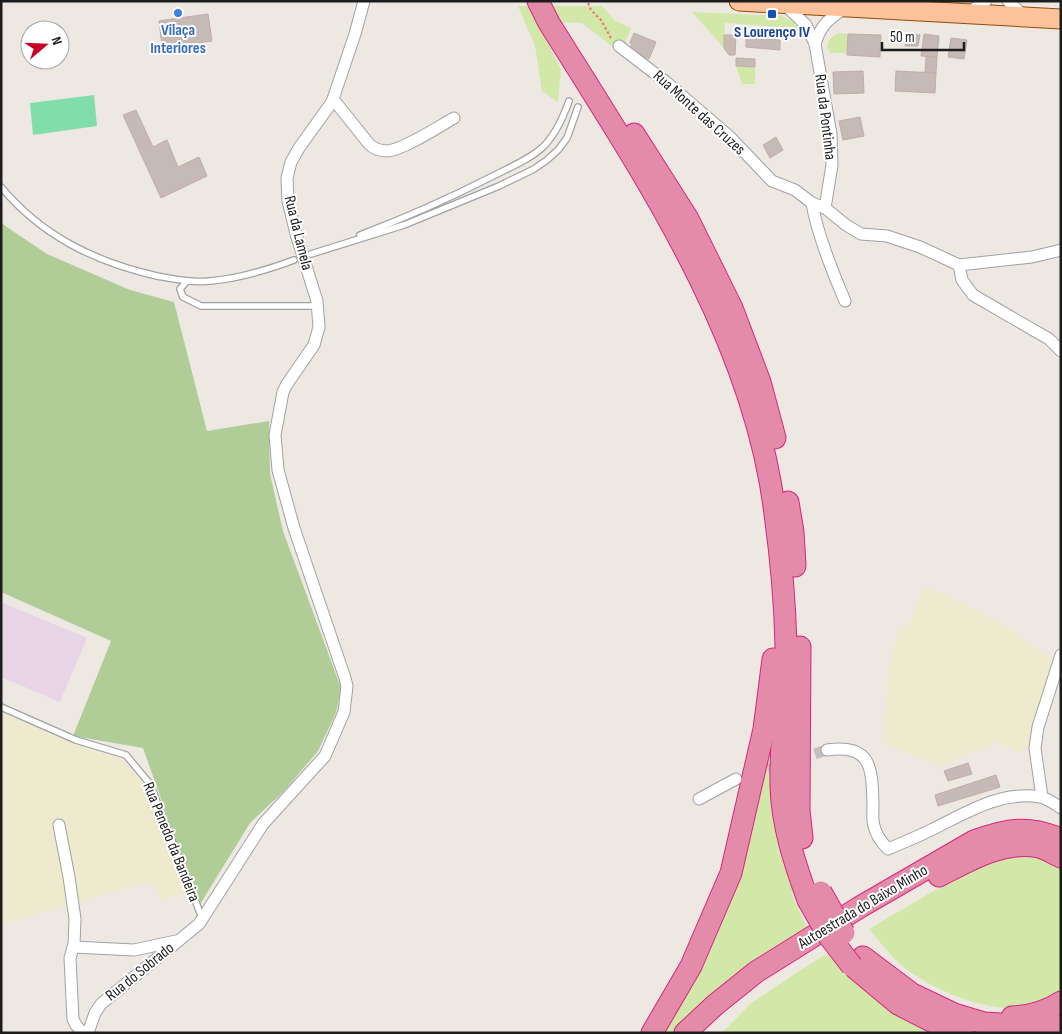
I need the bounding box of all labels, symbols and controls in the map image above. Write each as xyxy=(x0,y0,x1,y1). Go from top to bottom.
marker: Vilaça Interiores xyxy=(172,7,184,19)
marker: S Lourenço IV xyxy=(766,8,778,20)
north arrow xyxy=(20,20,70,70)
scale bar xyxy=(882,20,964,52)
place label: Vilaça Interiores xyxy=(150,21,206,58)
place label: S Lourenço IV xyxy=(734,23,810,42)
text: 50 m xyxy=(890,28,915,47)
text: N xyxy=(48,35,66,47)
street label: Rua Monte das Cruzes xyxy=(649,67,749,160)
street label: Rua da Pontinha xyxy=(810,73,840,161)
street label: Rua da Lamela xyxy=(280,194,316,272)
street label: Rua Penedo da Bandeira xyxy=(138,779,204,905)
street label: Autoestrada do Baixo Minho xyxy=(794,861,931,954)
street label: Rua do Sobrado xyxy=(102,939,178,1005)

